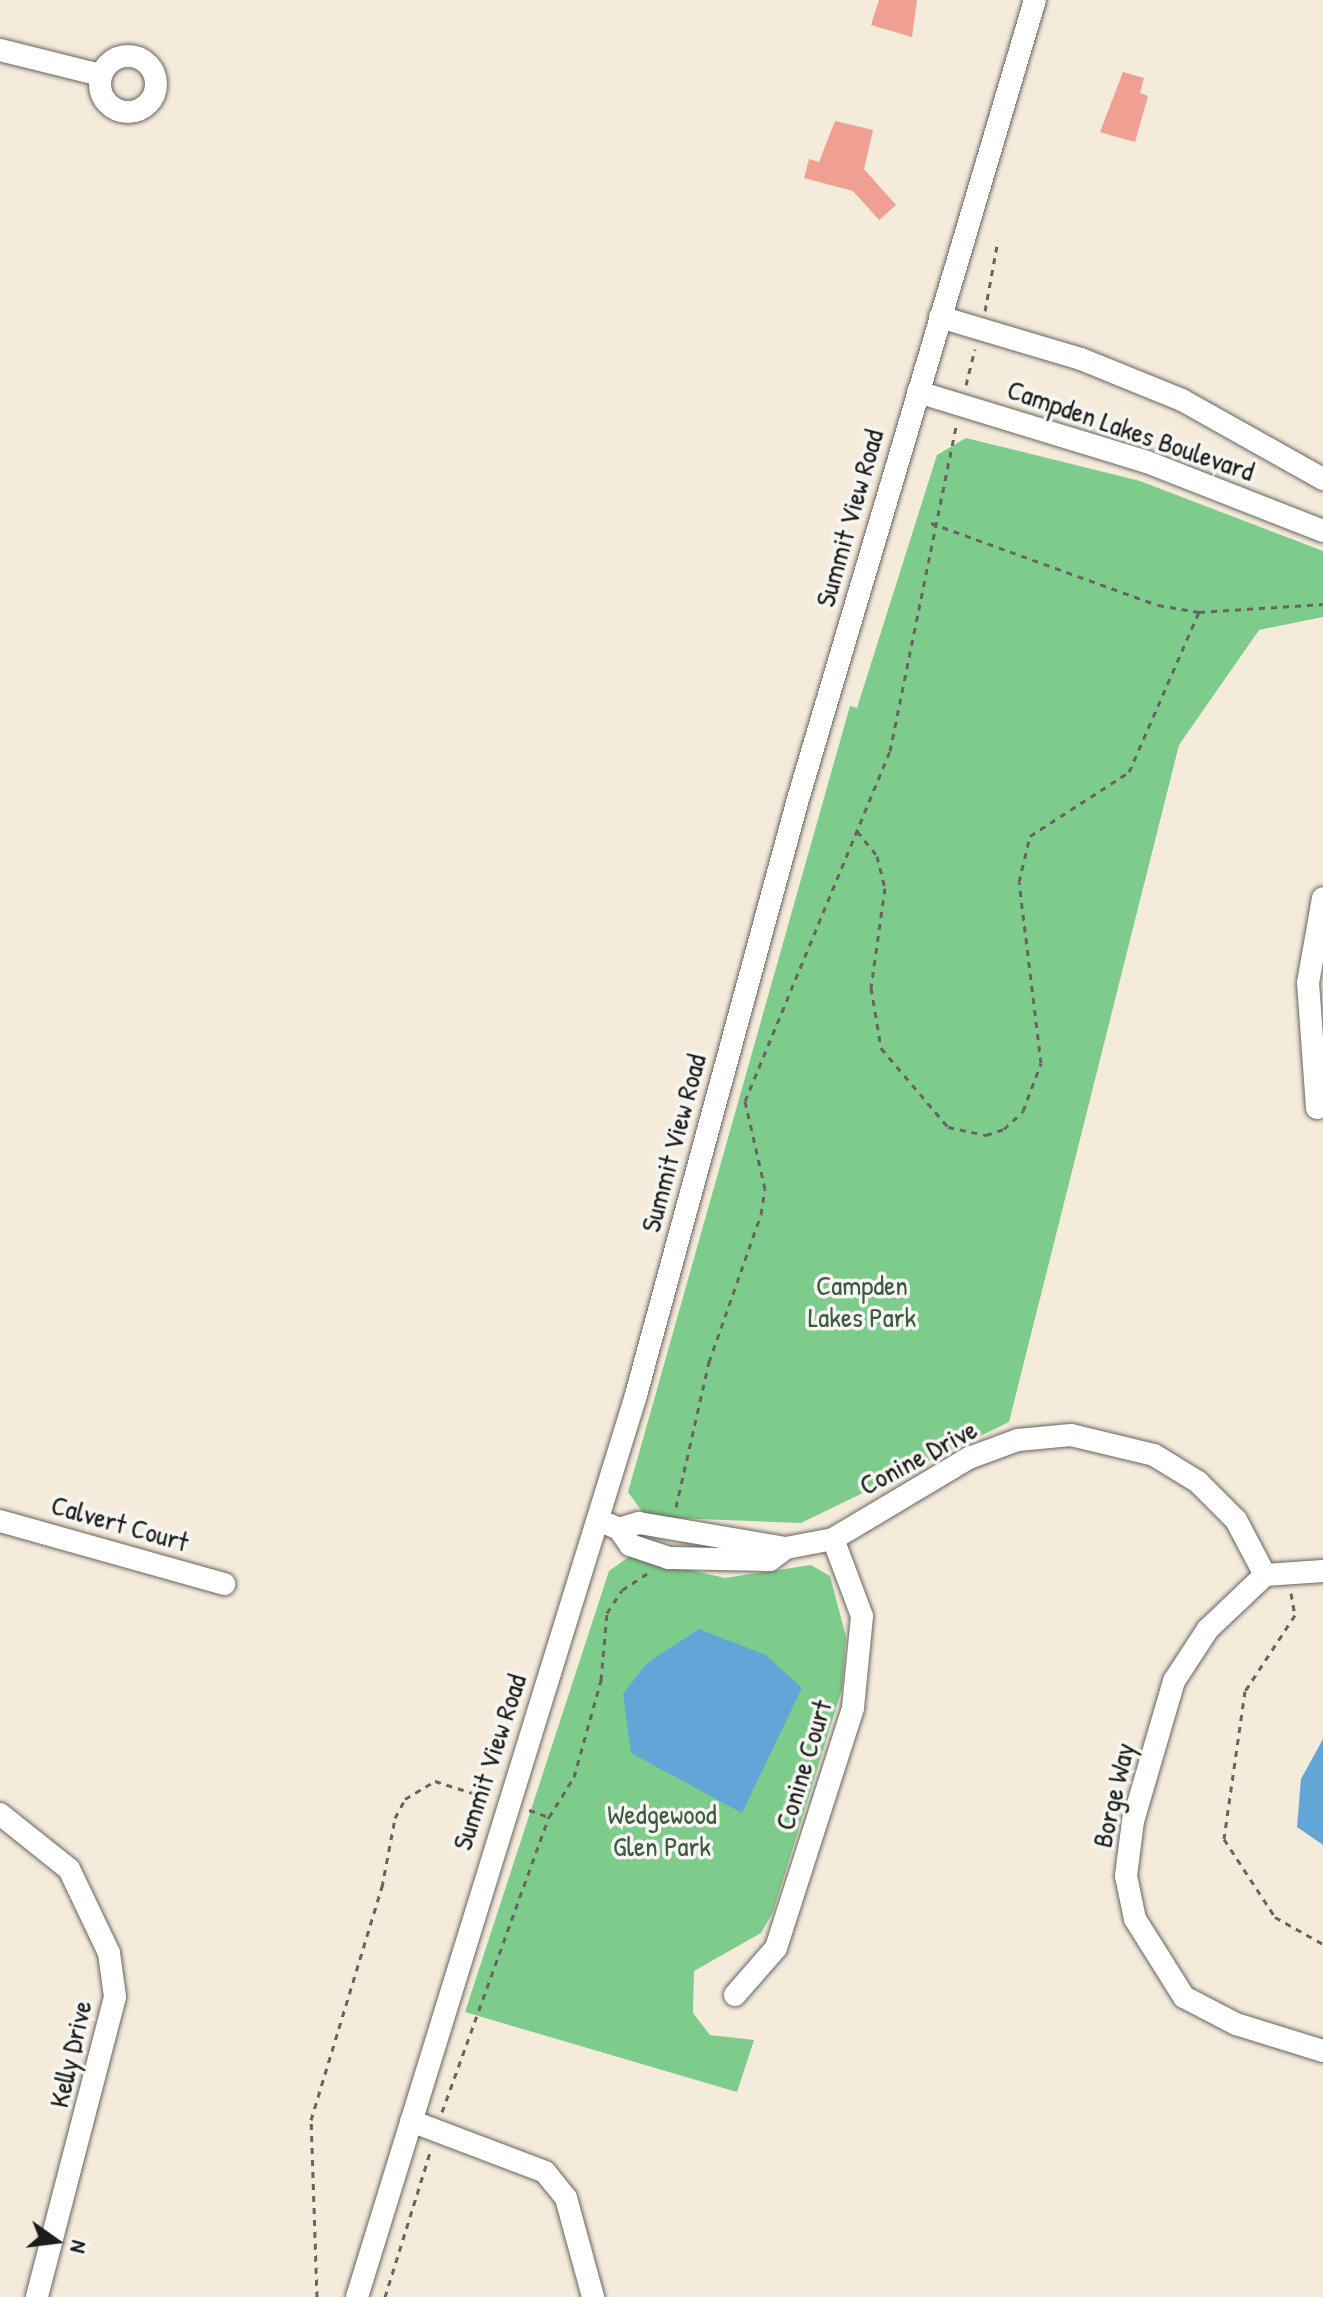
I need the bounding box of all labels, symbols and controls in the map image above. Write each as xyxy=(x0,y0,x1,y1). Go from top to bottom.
street label: Campden Lakes Boulevard xyxy=(1003,372,1259,488)
street label: Summit View Road xyxy=(808,425,890,611)
street label: Summit View Road xyxy=(633,1050,713,1236)
park label: Campden Lakes Park xyxy=(808,1268,916,1334)
street label: Conine Drive xyxy=(853,1412,983,1502)
street label: Calvert Court xyxy=(48,1487,192,1559)
street label: Summit View Road xyxy=(445,1670,533,1854)
street label: Conine Court xyxy=(767,1696,839,1834)
street label: Borge Way xyxy=(1085,1739,1141,1851)
park label: Wedgewood Glen Park xyxy=(607,1797,717,1863)
street label: Kelly Drive xyxy=(41,1997,99,2111)
north arrow xyxy=(16,2201,96,2281)
text: N xyxy=(63,2237,95,2256)

